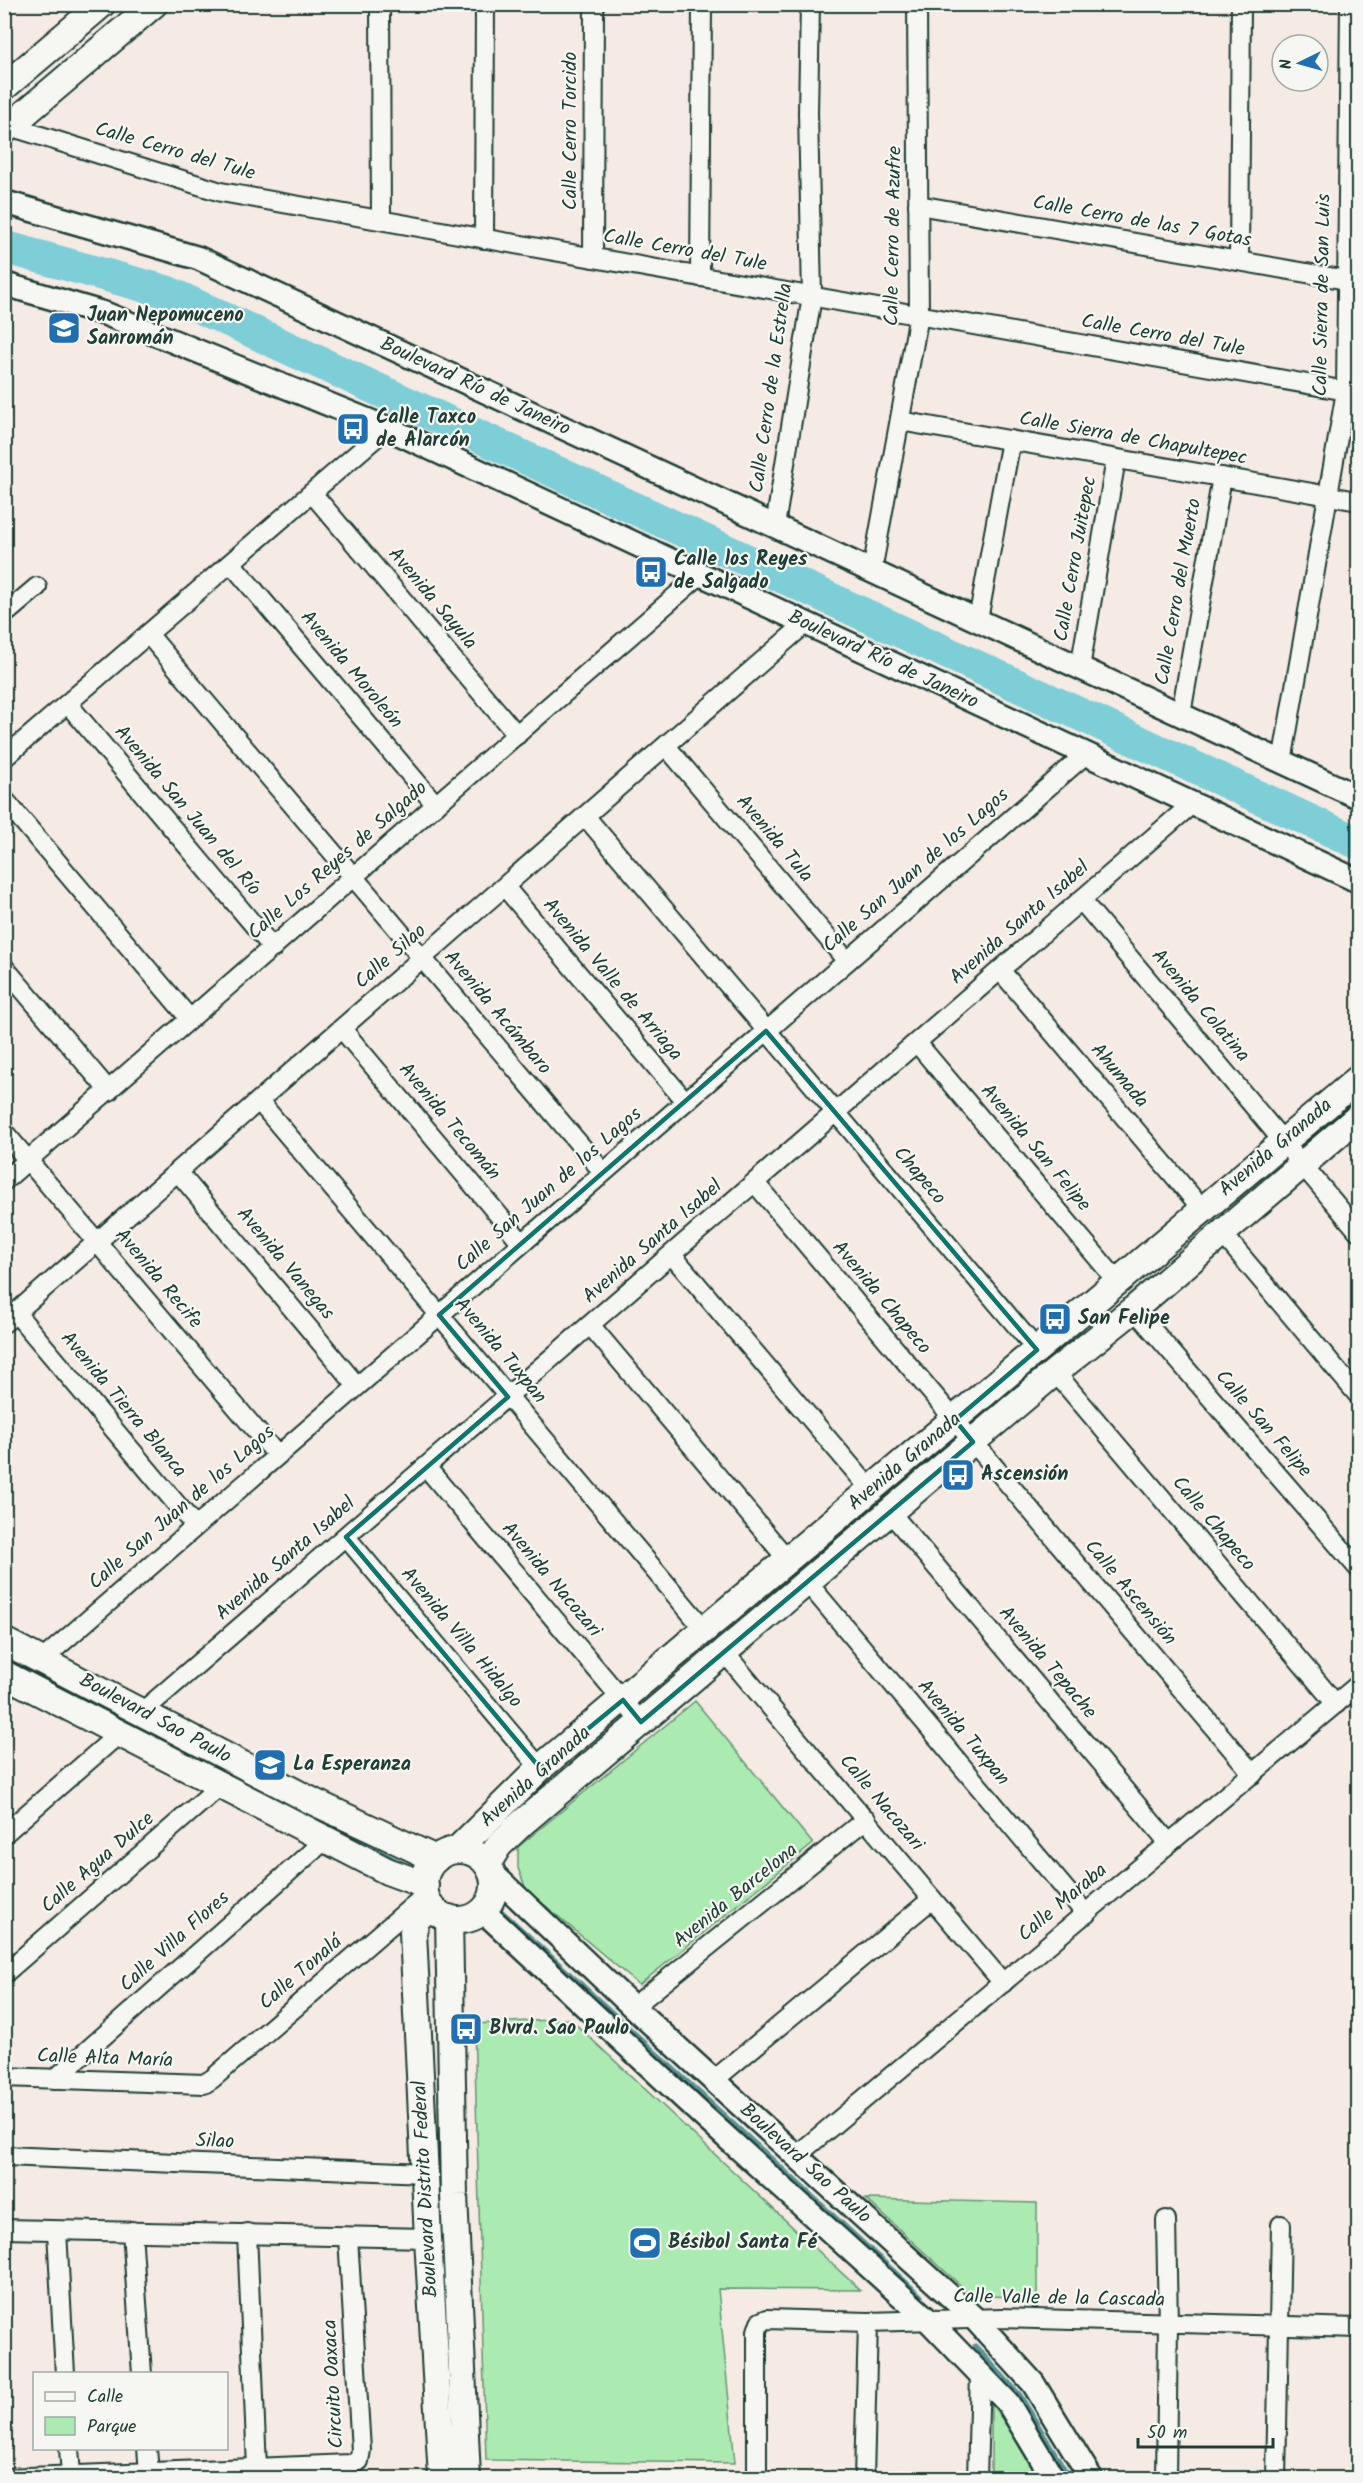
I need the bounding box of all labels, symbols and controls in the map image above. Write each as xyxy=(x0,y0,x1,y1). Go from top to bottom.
north arrow xyxy=(1270,33,1330,93)
street label: Calle Cerro Torcido xyxy=(555,52,587,210)
text: N xyxy=(1274,58,1299,70)
street label: Calle Cerro del Tule xyxy=(91,114,259,190)
street label: Calle Cerro de Azufre xyxy=(876,146,912,326)
street label: Calle Cerro de las 7 Gotas xyxy=(1030,187,1254,257)
street label: Calle Sierra de San Luis xyxy=(1305,193,1341,397)
street label: Calle Cerro del Tule xyxy=(601,221,769,281)
street label: Calle Cerro de la Estrella xyxy=(741,281,803,495)
place label: Juan Nepomuceno Sanromán xyxy=(87,300,244,355)
street label: Calle Cerro del Tule xyxy=(1079,306,1247,366)
school or university icon: Juan Nepomuceno Sanromán xyxy=(46,310,82,346)
street label: Boulevard Río de Janeiro xyxy=(374,329,576,445)
place label: Calle Taxco de Alarcón xyxy=(376,402,476,457)
street label: Calle Sierra de Chapultepec xyxy=(1017,403,1249,475)
bus stop icon: Calle Taxco de Alarcón xyxy=(335,411,371,447)
street label: Calle Cerro Juitepec xyxy=(1046,474,1106,644)
street label: Calle Cerro del Muerto xyxy=(1147,496,1211,688)
street label: Avenida Sayula xyxy=(379,541,485,657)
place label: Calle los Reyes de Salgado xyxy=(674,544,808,599)
bus stop icon: Calle los Reyes de Salgado xyxy=(633,554,669,590)
street label: Boulevard Río de Janeiro xyxy=(782,602,984,718)
street label: Avenida Moroleón xyxy=(292,604,410,736)
street label: Avenida San Juan del Río xyxy=(105,718,269,904)
street label: Calle Los Reyes de Salgado xyxy=(241,773,435,949)
street label: Calle San Juan de los Lagos xyxy=(815,780,1017,961)
street label: Avenida Tula xyxy=(727,788,821,890)
street label: Avenida Santa Isabel xyxy=(943,853,1097,993)
street label: Avenida Valle de Arriaga xyxy=(534,891,690,1069)
street label: Calle Silao xyxy=(348,916,434,998)
street label: Avenida Colatina xyxy=(1143,942,1257,1070)
street label: Avenida Acámbaro xyxy=(435,944,559,1082)
street label: Ahumada xyxy=(1082,1036,1156,1116)
street label: Avenida Tecomán xyxy=(390,1056,508,1188)
street label: Avenida San Felipe xyxy=(972,1077,1098,1219)
street label: Avenida Granada xyxy=(1212,1091,1340,1205)
street label: Calle San Juan de los Lagos xyxy=(448,1099,650,1280)
street label: Chapeco xyxy=(885,1139,953,1213)
street label: Avenida Santa Isabel xyxy=(576,1172,730,1312)
street label: Avenida Vanegas xyxy=(228,1200,342,1328)
street label: Avenida Recife xyxy=(106,1222,210,1336)
street label: Avenida Chapeco xyxy=(823,1234,939,1362)
street label: Avenida Tuxpan xyxy=(446,1291,554,1411)
bus stop icon: San Felipe xyxy=(1037,1301,1073,1337)
place label: San Felipe xyxy=(1078,1303,1170,1335)
street label: Avenida Tierra Blanca xyxy=(52,1324,194,1486)
street label: Calle San Felipe xyxy=(1207,1363,1319,1485)
street label: Avenida Granada xyxy=(841,1405,969,1519)
street label: Calle San Juan de los Lagos xyxy=(81,1417,283,1598)
bus stop icon: Ascensión xyxy=(940,1457,976,1493)
place label: Ascensión xyxy=(981,1459,1068,1491)
street label: Calle Chapeco xyxy=(1163,1469,1263,1579)
street label: Avenida Santa Isabel xyxy=(209,1489,363,1629)
street label: Avenida Nacozari xyxy=(493,1515,610,1646)
street label: Calle Ascensión xyxy=(1076,1533,1184,1653)
street label: Avenida Villa Hidalgo xyxy=(392,1560,530,1716)
street label: Avenida Tepache xyxy=(990,1599,1104,1727)
street label: Boulevard Sao Paulo xyxy=(73,1665,237,1773)
street label: Avenida Tuxpan xyxy=(909,1673,1017,1793)
street label: Avenida Granada xyxy=(473,1718,599,1836)
school or university icon: La Esperanza xyxy=(252,1747,288,1783)
street label: Calle Nacozari xyxy=(831,1747,932,1860)
place label: La Esperanza xyxy=(293,1749,411,1781)
street label: Calle Agua Dulce xyxy=(34,1804,162,1922)
street label: Avenida Barcelona xyxy=(666,1835,806,1957)
street label: Calle Maraba xyxy=(1011,1856,1115,1950)
street label: Calle Villa Flores xyxy=(113,1883,238,2001)
street label: Calle Tonalá xyxy=(252,1926,351,2019)
bus stop icon: Blvrd. Sao Paulo xyxy=(448,2011,484,2047)
place label: Blvrd. Sao Paulo xyxy=(489,2013,629,2045)
street label: Calle Alta María xyxy=(36,2041,174,2077)
street label: Boulevard Distrito Federal xyxy=(404,2080,448,2298)
street label: Boulevard Sao Paulo xyxy=(732,2096,878,2232)
street label: Silao xyxy=(195,2125,235,2159)
sports icon: Bésibol Santa Fé xyxy=(627,2225,663,2261)
place label: Bésibol Santa Fé xyxy=(668,2227,818,2259)
street label: Calle Valle de la Cascada xyxy=(953,2281,1165,2317)
street label: Circuito Oaxaca xyxy=(315,2319,353,2449)
legend xyxy=(33,2372,228,2450)
text: Calle xyxy=(87,2383,123,2412)
scale bar xyxy=(1138,2411,1273,2449)
text: Parque xyxy=(87,2413,136,2442)
text: 50 m xyxy=(1147,2419,1187,2448)

